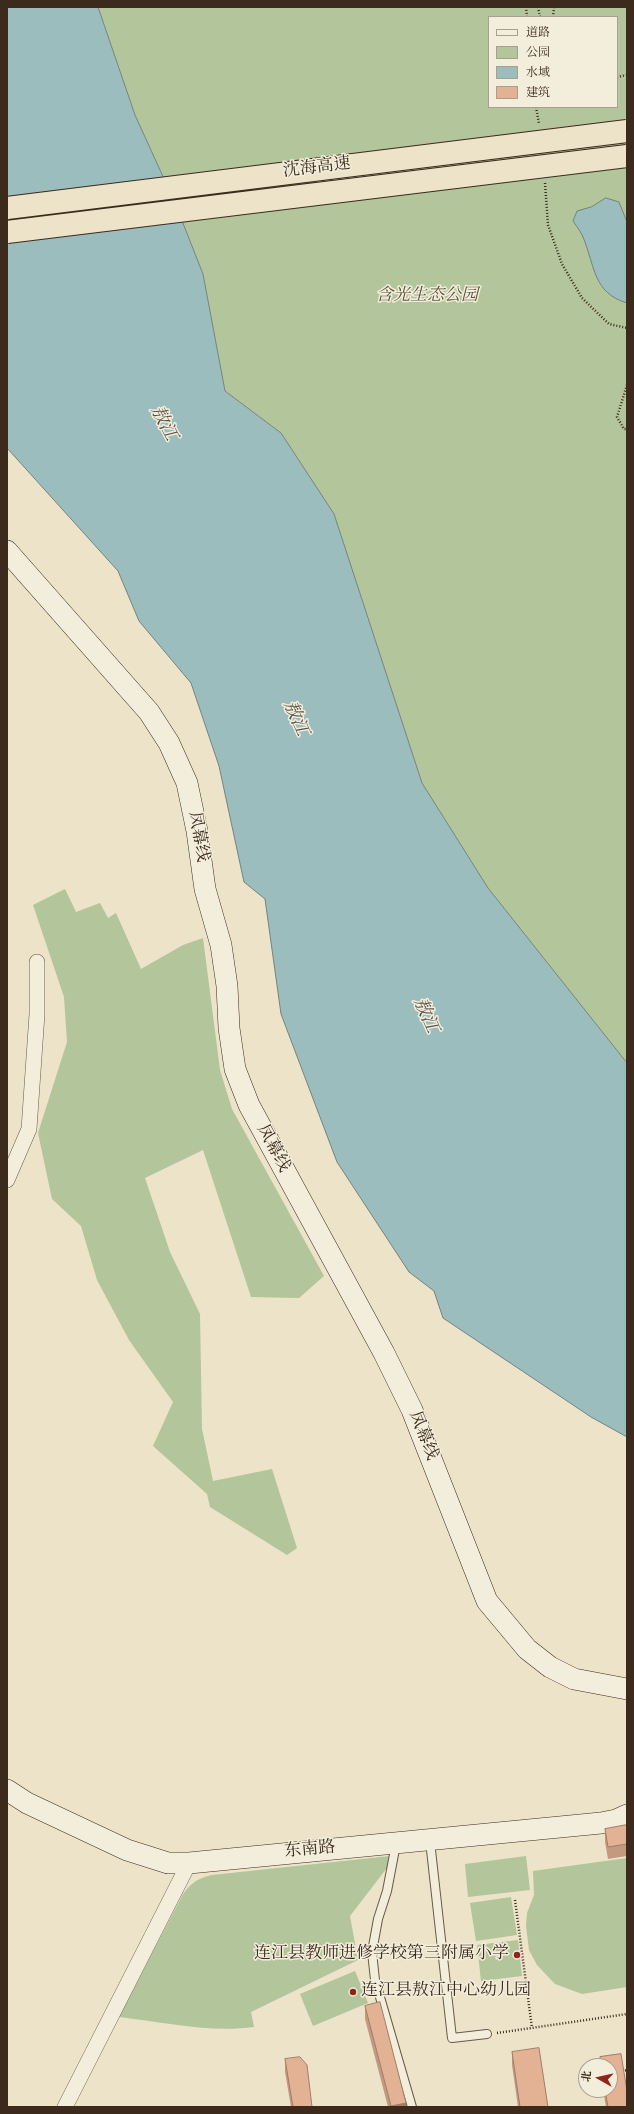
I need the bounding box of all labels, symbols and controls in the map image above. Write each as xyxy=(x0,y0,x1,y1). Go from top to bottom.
legend xyxy=(488,16,618,108)
text: 道路 xyxy=(526,24,550,42)
text: 公园 xyxy=(526,44,550,62)
text: 水域 xyxy=(526,64,550,82)
text: 建筑 xyxy=(526,84,550,102)
street label: 沈海高速 xyxy=(282,155,352,183)
park label: 含光生态公园 xyxy=(376,287,478,307)
water label: 敖江 xyxy=(144,403,180,445)
water label: 敖江 xyxy=(277,698,311,740)
street label: 凤幕线 xyxy=(183,810,211,864)
water label: 敖江 xyxy=(407,995,441,1037)
street label: 凤幕线 xyxy=(251,1122,293,1176)
street label: 凤幕线 xyxy=(403,1409,441,1463)
street label: 东南路 xyxy=(284,1839,336,1863)
place label: 连江县教师进修学校第三附属小学 xyxy=(254,1945,509,1965)
marker: 连江县教师进修学校第三附属小学 xyxy=(512,1950,522,1960)
place label: 连江县敖江中心幼儿园 xyxy=(361,1982,531,2002)
marker: 连江县敖江中心幼儿园 xyxy=(348,1987,358,1997)
north arrow xyxy=(578,2058,618,2098)
text: 北 xyxy=(578,2070,596,2083)

